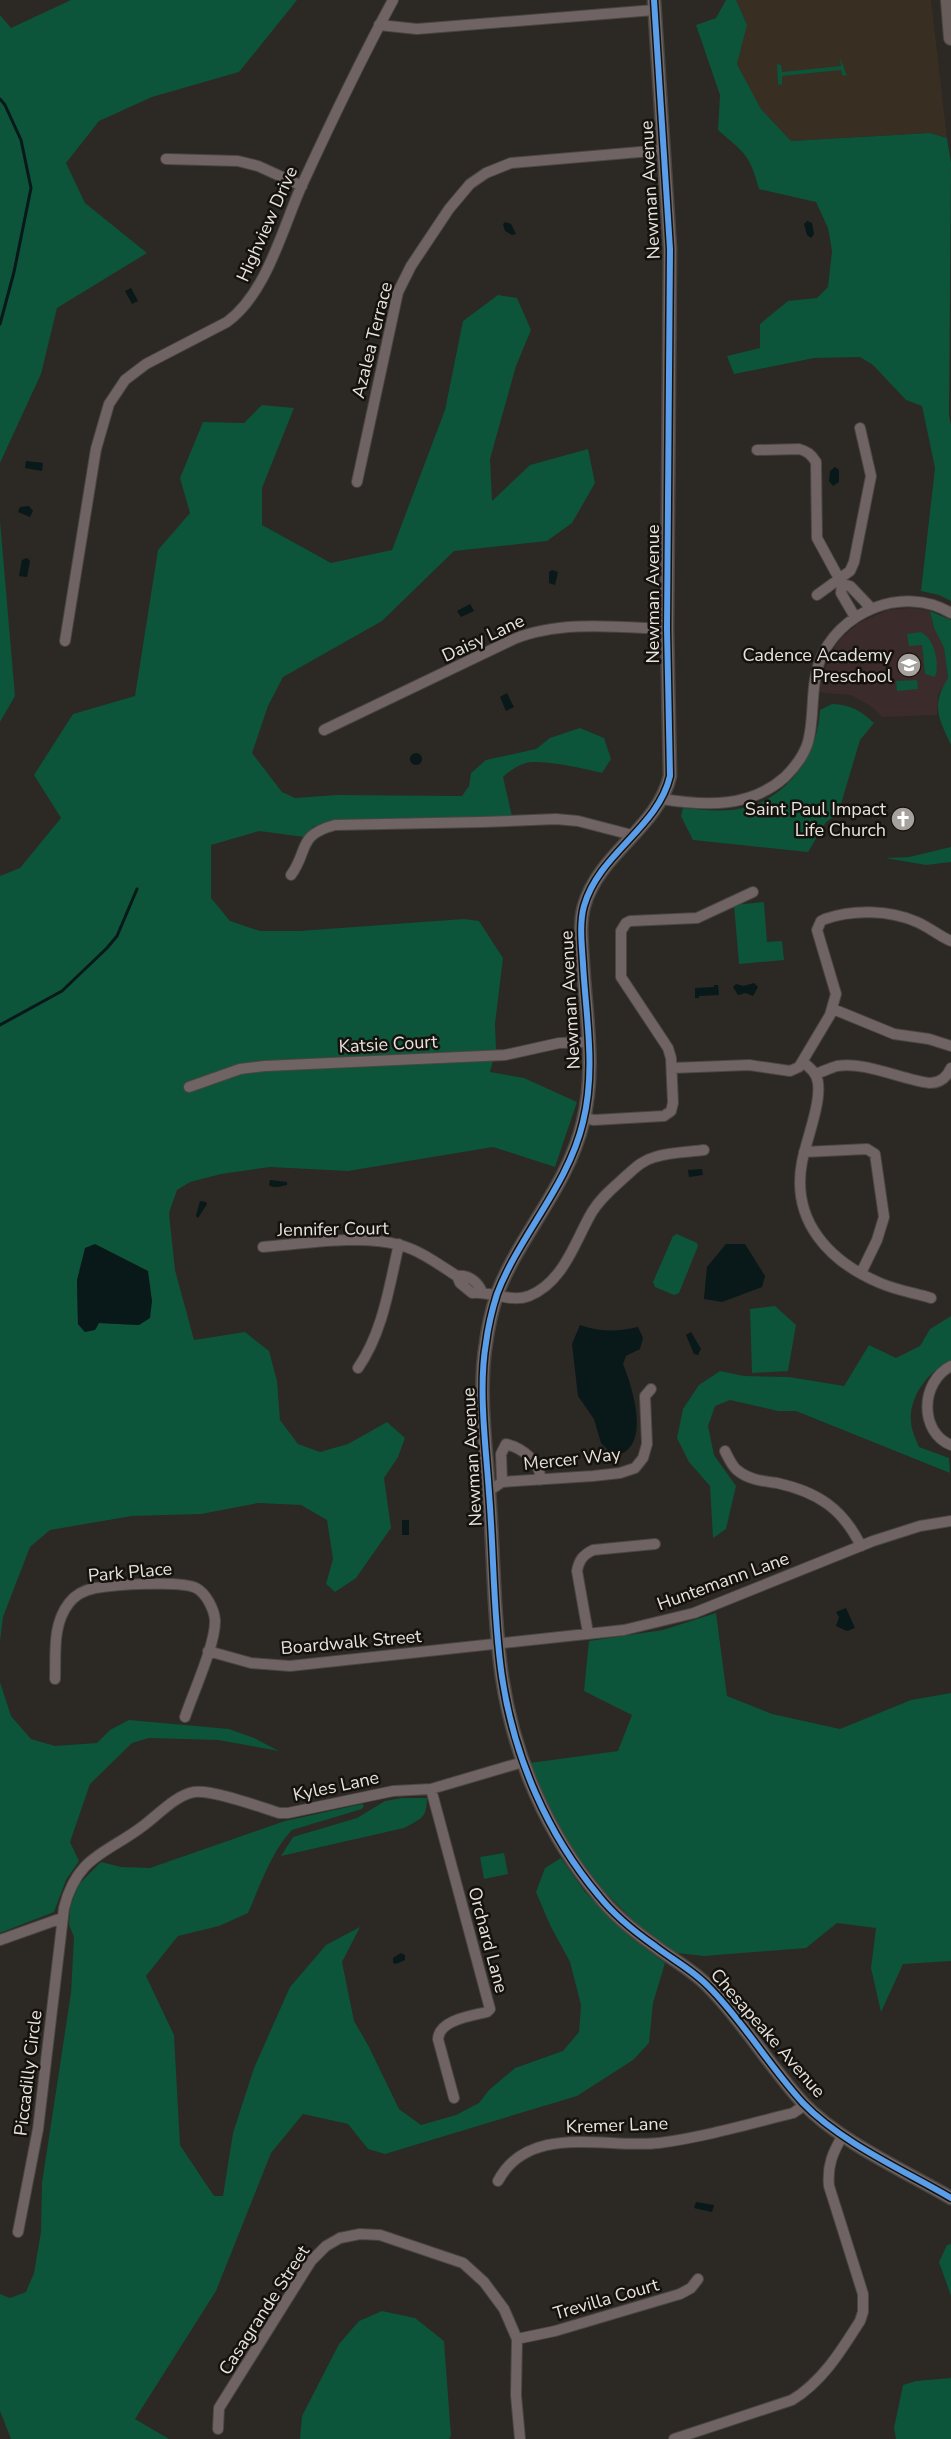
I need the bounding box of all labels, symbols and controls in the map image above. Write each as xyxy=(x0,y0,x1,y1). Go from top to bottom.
street label: Newman Avenue xyxy=(634,120,666,260)
street label: Highview Drive xyxy=(231,163,303,285)
street label: Azalea Terrace xyxy=(346,279,398,401)
street label: Newman Avenue xyxy=(641,525,665,663)
street label: Daisy Lane xyxy=(438,608,528,668)
place label: Cadence Academy Preschool xyxy=(743,643,893,688)
school or university icon: Cadence Academy Preschool xyxy=(896,652,922,678)
place label: Saint Paul Impact Life Church xyxy=(745,797,887,842)
church icon: Saint Paul Impact Life Church xyxy=(890,806,916,832)
street label: Newman Avenue xyxy=(554,930,586,1070)
street label: Katsie Court xyxy=(338,1029,439,1059)
street label: Jennifer Court xyxy=(276,1216,390,1242)
street label: Newman Avenue xyxy=(456,1387,488,1527)
street label: Mercer Way xyxy=(522,1442,623,1476)
street label: Huntemann Lane xyxy=(654,1546,792,1616)
street label: Park Place xyxy=(87,1556,173,1588)
street label: Boardwalk Street xyxy=(280,1624,423,1660)
street label: Kyles Lane xyxy=(291,1765,381,1807)
street label: Orchard Lane xyxy=(462,1884,514,1996)
street label: Chesapeake Avenue xyxy=(705,1963,831,2103)
street label: Piccadilly Circle xyxy=(8,2009,48,2137)
street label: Kremer Lane xyxy=(565,2111,669,2139)
street label: Casagrande Street xyxy=(213,2240,315,2379)
street label: Trevilla Court xyxy=(551,2272,662,2325)

